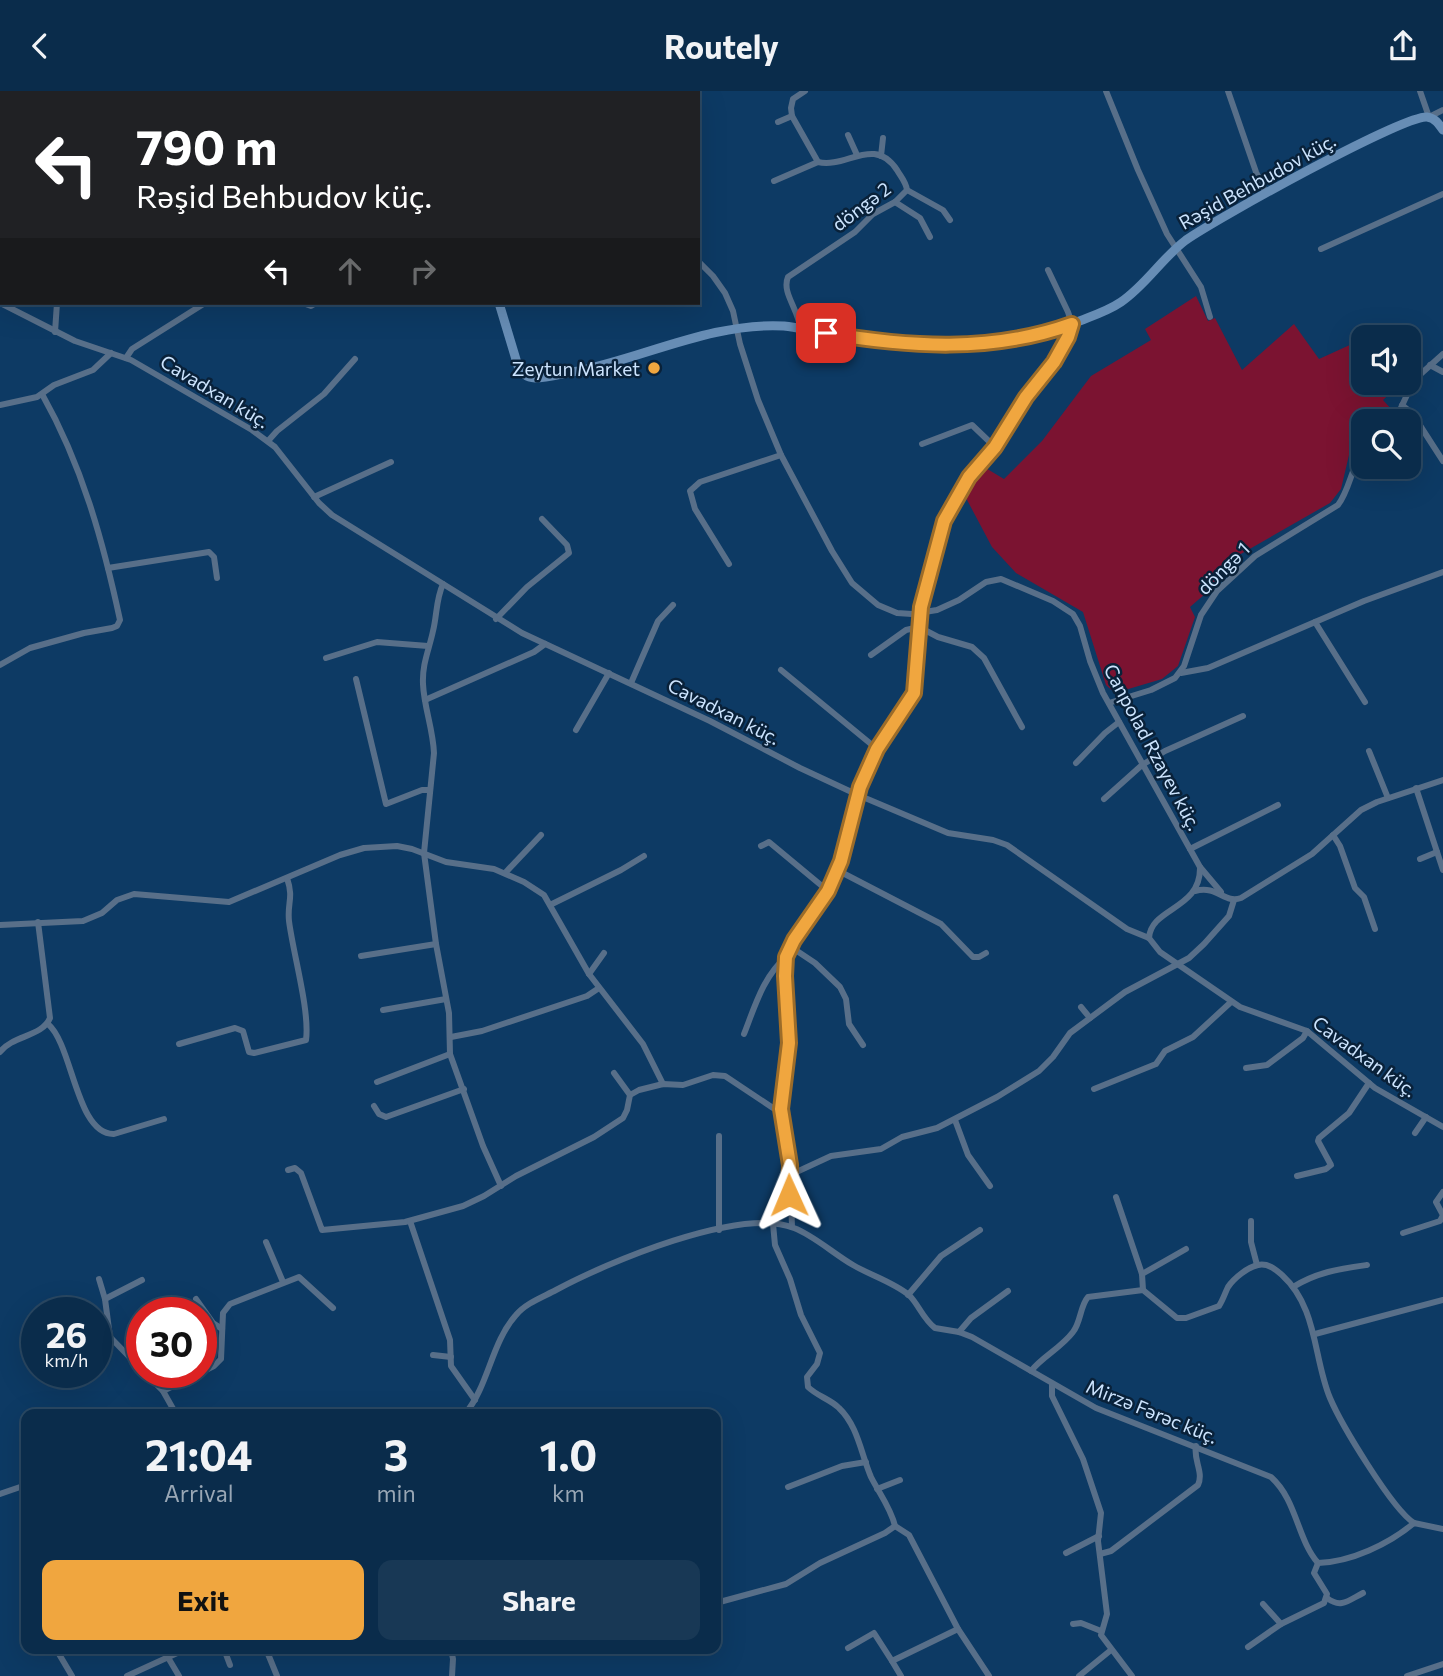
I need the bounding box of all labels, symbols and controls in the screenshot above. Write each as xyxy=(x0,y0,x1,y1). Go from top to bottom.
text: Routely xyxy=(664,26,779,66)
icon: back xyxy=(21,27,59,65)
icon: share xyxy=(1384,27,1422,65)
text: 790 m xyxy=(136,115,278,175)
icon: left xyxy=(21,119,112,210)
street label: Rəşid Behbudov küç. xyxy=(1175,128,1339,234)
text: Rəşid Behbudov küç. xyxy=(136,175,432,215)
street label: döngə 2 xyxy=(827,176,895,236)
icon: left xyxy=(258,252,296,290)
icon: ahead xyxy=(331,252,369,290)
icon: right xyxy=(404,252,442,290)
pin xyxy=(796,303,856,363)
icon: arrive xyxy=(807,314,845,352)
map controls xyxy=(1351,325,1421,479)
button: sound xyxy=(1351,325,1421,395)
street label: Cavadxan küç. xyxy=(157,350,273,432)
place label: Zeytun Market xyxy=(512,357,640,380)
marker: Zeytun Market xyxy=(646,360,662,376)
button: search xyxy=(1351,409,1421,479)
street label: döngə 1 xyxy=(1192,537,1254,599)
street label: Canpolad Rzayev küç. xyxy=(1099,660,1207,834)
street label: Cavadxan küç. xyxy=(664,673,784,749)
street label: Cavadxan küç. xyxy=(1309,1011,1421,1101)
position arrow xyxy=(752,1158,826,1232)
speed limit sign: 30 xyxy=(126,1297,217,1388)
text: 26 xyxy=(46,1312,87,1355)
text: km/h xyxy=(45,1349,88,1371)
street label: Mirzə Fərəc küç. xyxy=(1083,1374,1221,1448)
text: 21:04 xyxy=(145,1428,253,1480)
text: 3 xyxy=(384,1428,408,1480)
text: 1.0 xyxy=(540,1428,597,1480)
text: Arrival xyxy=(164,1479,234,1507)
text: min xyxy=(377,1479,416,1507)
text: km xyxy=(552,1479,585,1507)
button: Exit xyxy=(42,1560,364,1640)
button: Share xyxy=(378,1560,700,1640)

